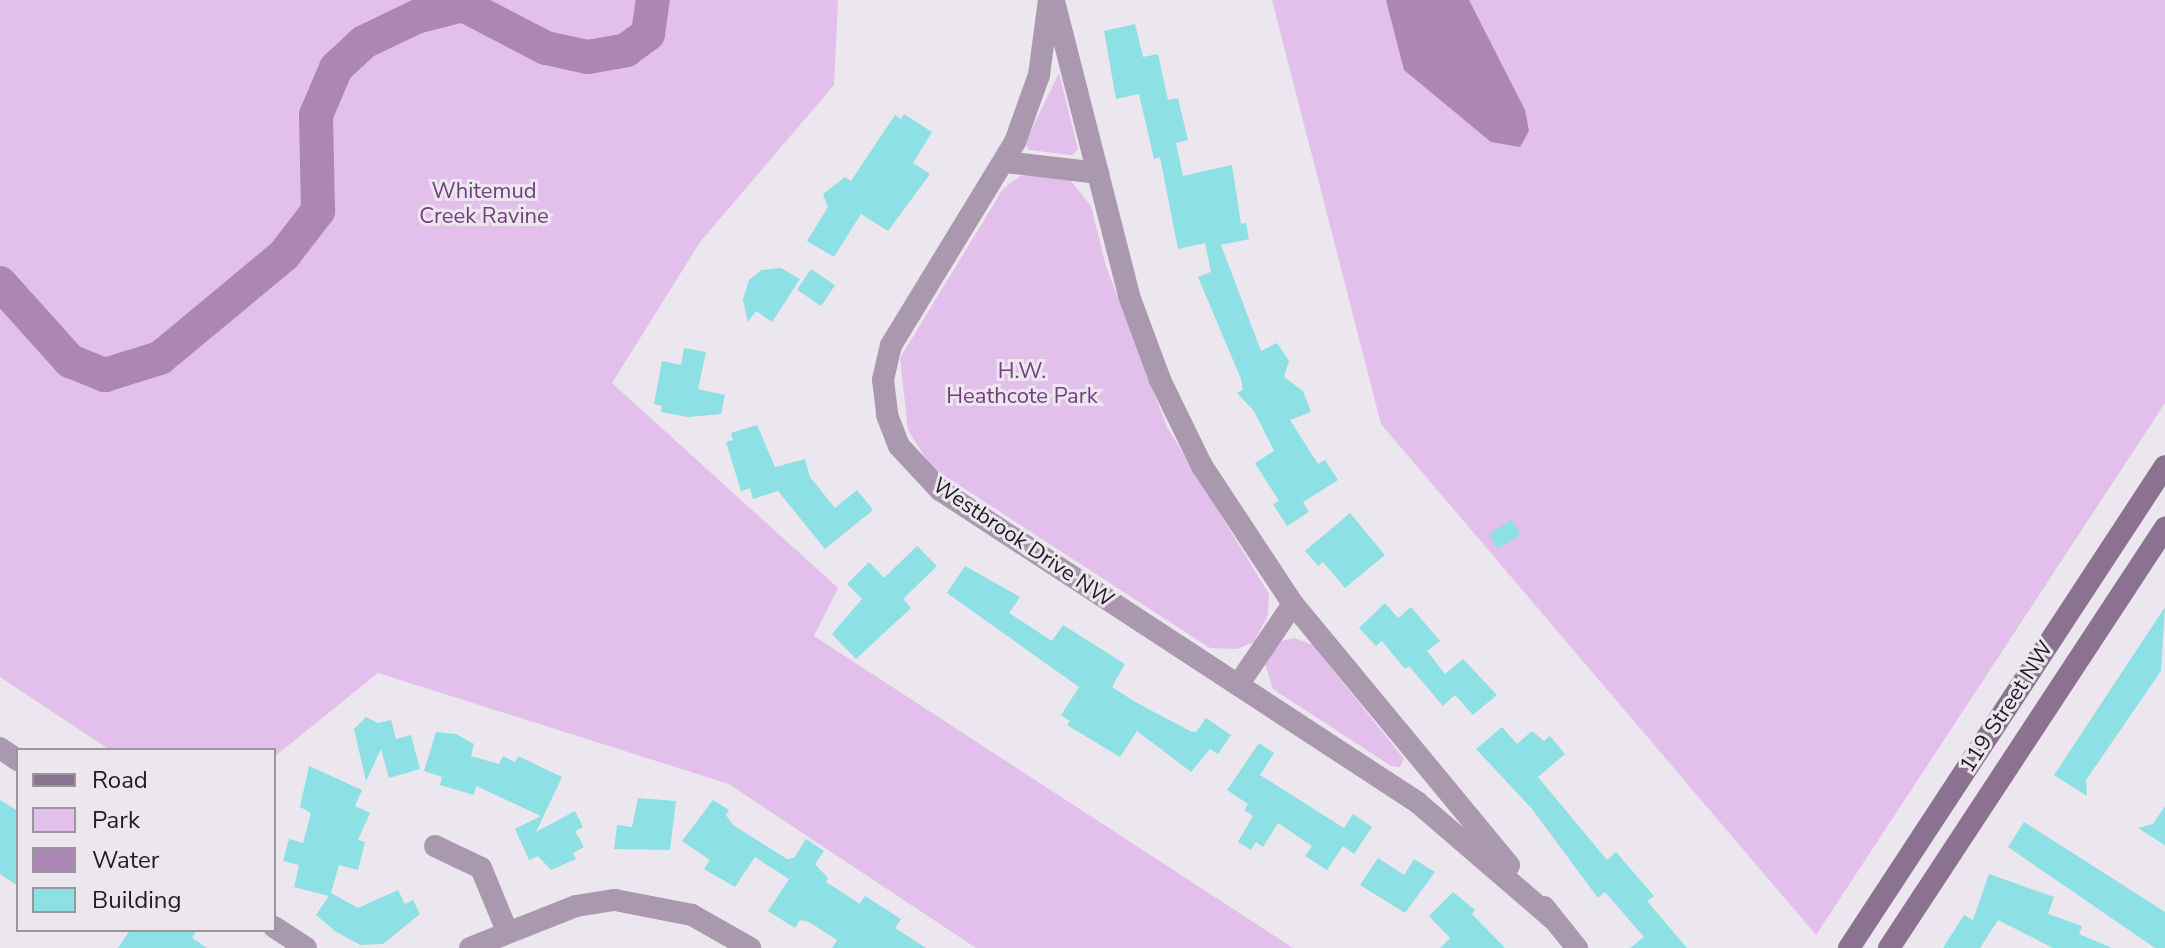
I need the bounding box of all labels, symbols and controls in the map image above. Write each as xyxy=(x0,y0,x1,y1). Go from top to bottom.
park label: Whitemud Creek Ravine xyxy=(419,178,549,230)
park label: H.W. Heathcote Park xyxy=(946,358,1098,410)
street label: Westbrook Drive NW xyxy=(927,473,1119,613)
street label: 119 Street NW xyxy=(1955,636,2059,778)
legend xyxy=(16,748,276,932)
text: Road xyxy=(92,764,148,796)
text: Park xyxy=(92,804,140,836)
text: Water xyxy=(92,844,159,876)
text: Building xyxy=(92,884,182,916)

